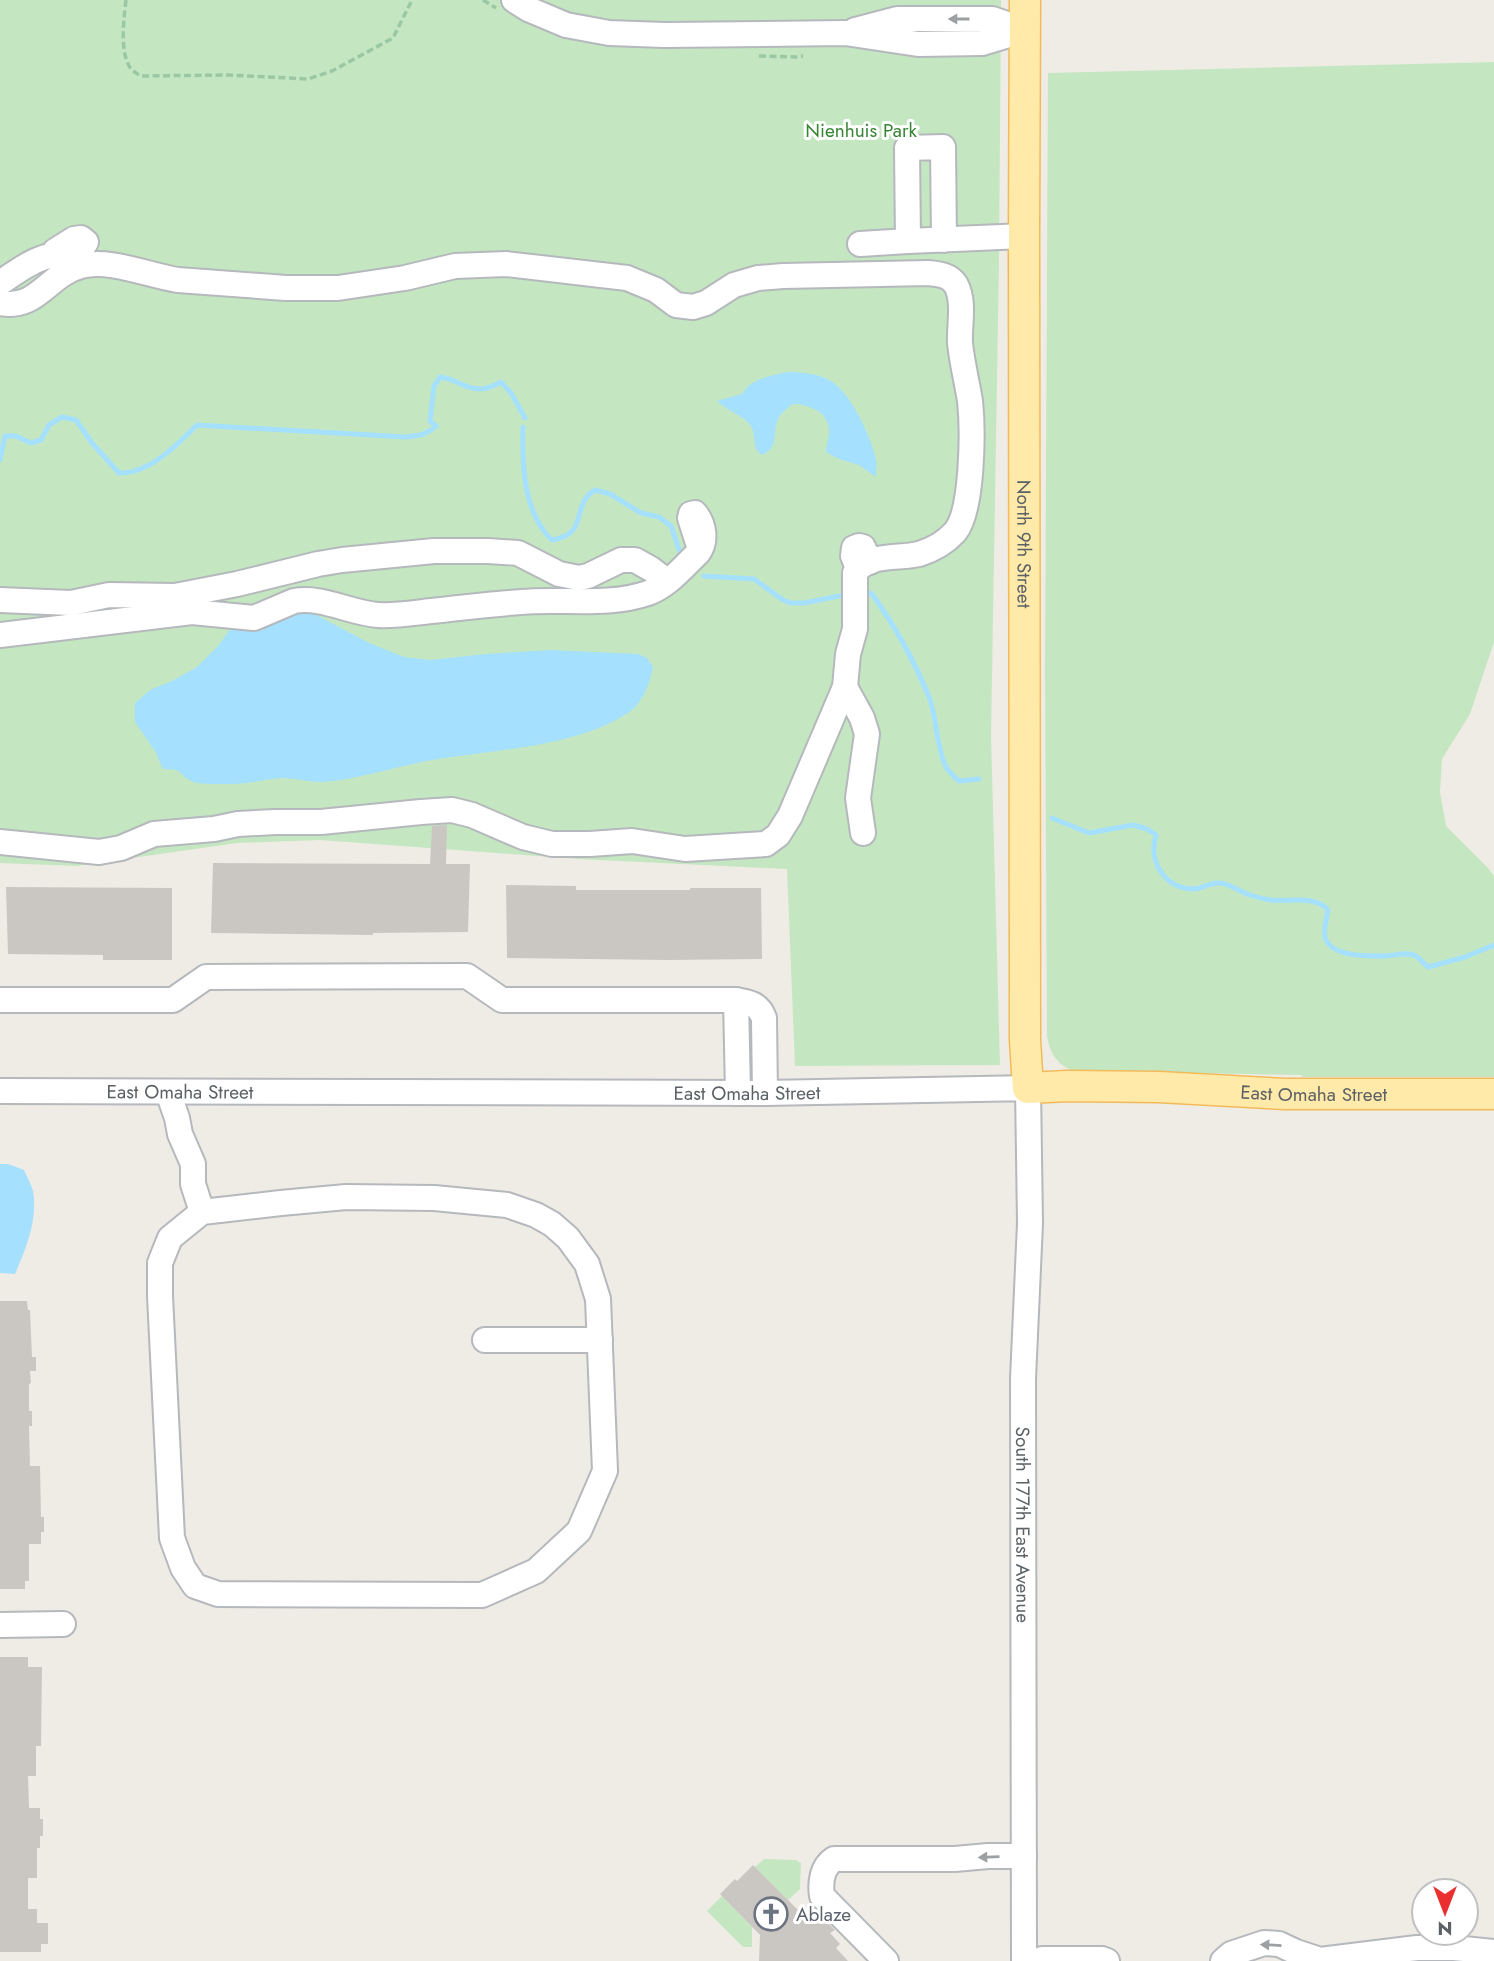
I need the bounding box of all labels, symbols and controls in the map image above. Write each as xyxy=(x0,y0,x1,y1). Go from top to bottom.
one-way arrow xyxy=(947,13,969,25)
park label: Nienhuis Park xyxy=(805,117,917,144)
street label: North 9th Street xyxy=(1011,480,1038,609)
street label: East Omaha Street xyxy=(107,1078,254,1105)
street label: East Omaha Street xyxy=(674,1078,821,1107)
street label: East Omaha Street xyxy=(1240,1078,1387,1108)
street label: South 177th East Avenue xyxy=(1010,1426,1037,1623)
one-way arrow xyxy=(978,1851,1000,1862)
north arrow xyxy=(1410,1877,1480,1947)
church icon: Ablaze xyxy=(752,1895,790,1933)
place label: Ablaze xyxy=(796,1901,851,1928)
text: N xyxy=(1437,1915,1453,1942)
one-way arrow xyxy=(1260,1939,1282,1950)

